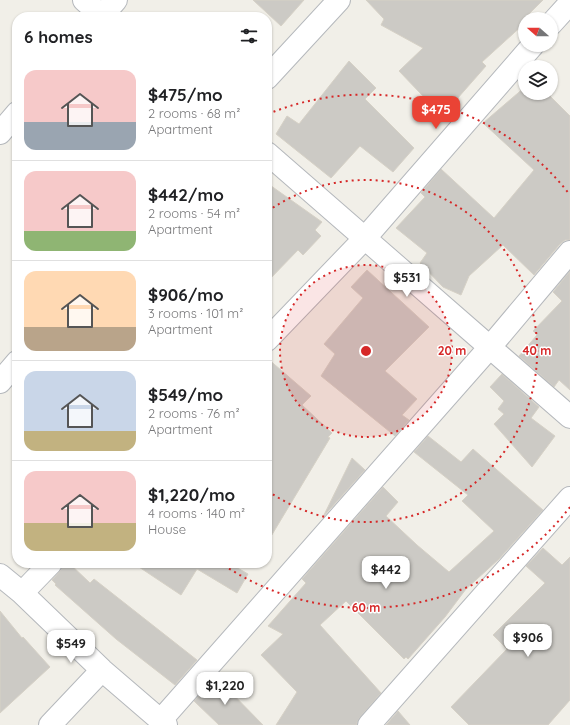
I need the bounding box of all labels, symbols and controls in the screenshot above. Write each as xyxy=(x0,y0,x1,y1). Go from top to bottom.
north arrow xyxy=(518,12,558,52)
map controls xyxy=(518,12,558,100)
icon: filters xyxy=(238,25,260,47)
text: 6 homes xyxy=(24,26,93,47)
button: layers xyxy=(518,60,558,100)
text: $475/mo xyxy=(148,84,223,105)
icon: home xyxy=(56,86,104,134)
pin: $475 xyxy=(412,96,460,130)
text: $475 xyxy=(421,101,451,117)
text: 2 rooms · 68 m² xyxy=(148,105,240,121)
text: Apartment xyxy=(148,121,213,137)
text: $442/mo xyxy=(148,184,224,205)
icon: home xyxy=(56,187,104,235)
text: 2 rooms · 54 m² xyxy=(148,205,240,221)
text: Apartment xyxy=(148,221,213,237)
pin: $531 xyxy=(383,264,431,298)
text: $531 xyxy=(393,269,421,285)
text: $906/mo xyxy=(148,284,224,305)
icon: home xyxy=(56,287,104,335)
text: 3 rooms · 101 m² xyxy=(148,305,243,321)
text: Apartment xyxy=(148,321,213,337)
text: 20 m xyxy=(438,343,466,358)
text: 40 m xyxy=(523,343,551,358)
centre of rings xyxy=(359,344,373,358)
text: $549/mo xyxy=(148,384,223,405)
icon: home xyxy=(56,387,104,435)
text: 2 rooms · 76 m² xyxy=(148,405,240,421)
text: Apartment xyxy=(148,421,213,437)
text: $1,220/mo xyxy=(148,484,235,505)
icon: home xyxy=(56,487,104,535)
text: 4 rooms · 140 m² xyxy=(148,505,245,521)
text: House xyxy=(148,521,186,537)
pin: $442 xyxy=(362,556,410,590)
text: $442 xyxy=(371,561,401,577)
text: 60 m xyxy=(352,600,380,615)
pin: $906 xyxy=(504,624,552,658)
text: $906 xyxy=(513,629,543,645)
pin: $549 xyxy=(47,630,95,664)
text: $549 xyxy=(56,635,86,651)
pin: $1,220 xyxy=(192,672,258,706)
text: $1,220 xyxy=(205,677,245,693)

